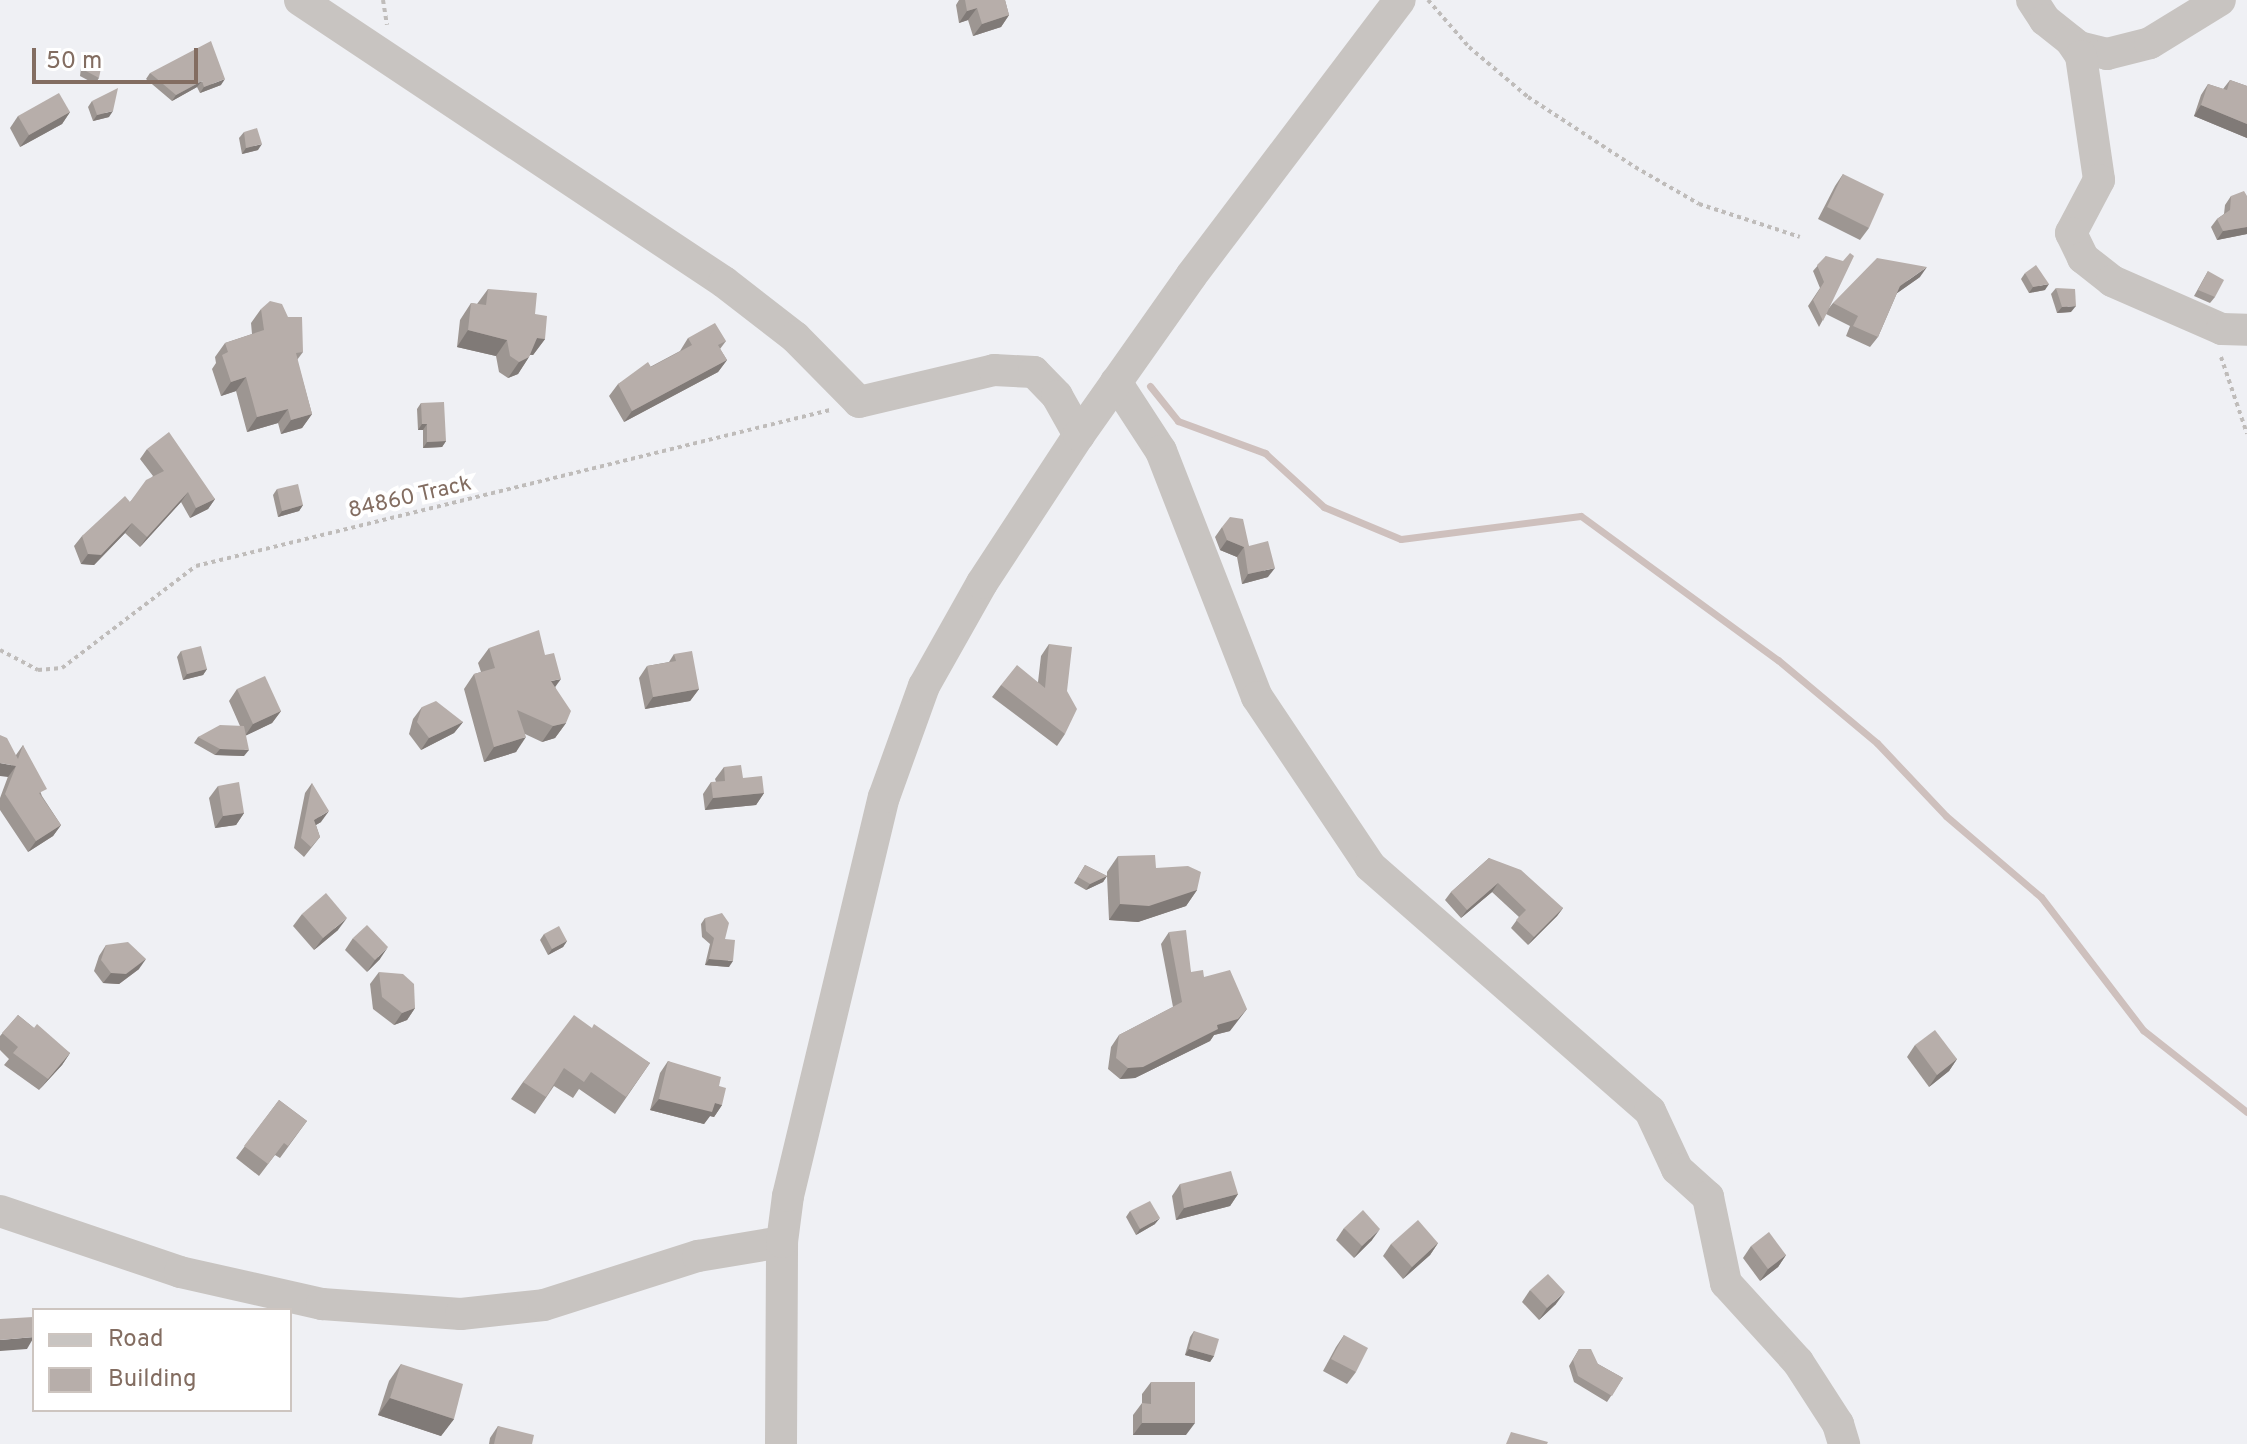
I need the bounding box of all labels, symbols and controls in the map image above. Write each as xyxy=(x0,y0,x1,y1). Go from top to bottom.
scale bar xyxy=(36,32,202,82)
text: 50 m xyxy=(46,47,102,77)
street label: 84860 Track xyxy=(345,471,475,525)
legend xyxy=(32,1308,292,1412)
text: Road xyxy=(108,1325,164,1355)
text: Building xyxy=(108,1365,197,1395)

